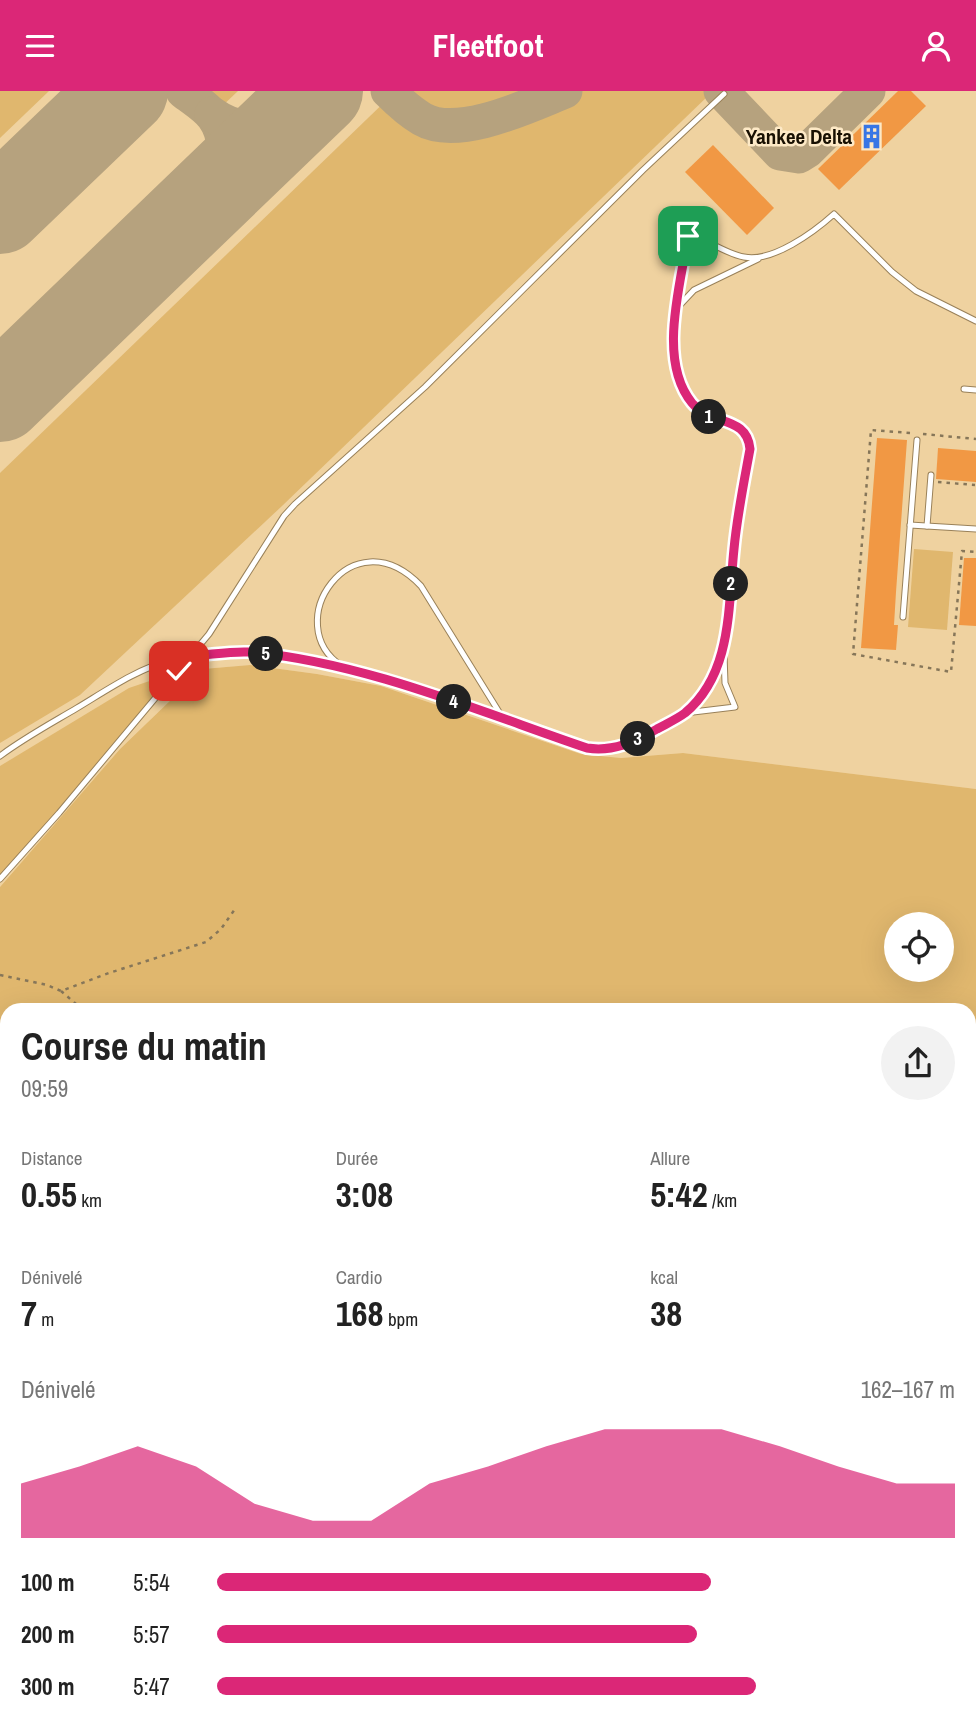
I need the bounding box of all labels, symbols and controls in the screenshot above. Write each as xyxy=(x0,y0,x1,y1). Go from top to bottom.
text: Fleetfoot xyxy=(433,24,543,67)
icon: menu xyxy=(21,27,59,65)
icon: person xyxy=(917,27,955,65)
place label: Yankee Delta xyxy=(746,122,852,151)
building icon: Yankee Delta xyxy=(858,123,886,151)
pin xyxy=(658,206,718,266)
icon: arrive xyxy=(669,217,707,255)
pin: 1 xyxy=(692,399,726,435)
text: 1 xyxy=(704,403,713,429)
pin: 2 xyxy=(714,567,748,601)
text: 2 xyxy=(726,570,735,596)
pin: 5 xyxy=(248,637,284,671)
text: 5 xyxy=(261,640,270,666)
pin xyxy=(149,641,209,701)
icon: check xyxy=(160,652,198,690)
pin: 4 xyxy=(436,685,472,719)
text: 4 xyxy=(449,688,458,714)
pin: 3 xyxy=(620,721,656,757)
text: 3 xyxy=(633,725,642,751)
map controls xyxy=(884,912,954,982)
button: locate xyxy=(884,912,954,982)
text: Course du matin xyxy=(21,1021,267,1072)
button: share xyxy=(881,1026,955,1100)
text: 09:59 xyxy=(21,1073,68,1104)
text: Distance xyxy=(21,1145,82,1171)
text: Durée xyxy=(336,1145,378,1171)
text: Allure xyxy=(650,1145,690,1171)
text: 0.55 xyxy=(21,1171,77,1218)
text: 3:08 xyxy=(336,1171,393,1218)
text: 5:42 xyxy=(650,1171,708,1218)
text: km xyxy=(77,1187,102,1213)
text: /km xyxy=(708,1187,737,1213)
text: Dénivelé xyxy=(21,1264,82,1290)
text: Cardio xyxy=(336,1264,382,1290)
text: kcal xyxy=(650,1264,678,1290)
text: 7 xyxy=(21,1290,37,1337)
text: 168 xyxy=(336,1290,384,1337)
text: 38 xyxy=(650,1290,682,1337)
text: m xyxy=(37,1306,54,1332)
text: bpm xyxy=(384,1306,418,1332)
text: Dénivelé xyxy=(21,1374,95,1405)
text: 162–167 m xyxy=(861,1374,955,1405)
text: 100 m xyxy=(21,1567,74,1598)
text: 5:54 xyxy=(133,1567,170,1598)
text: 200 m xyxy=(21,1619,74,1650)
text: 5:57 xyxy=(133,1619,170,1650)
text: 300 m xyxy=(21,1671,74,1702)
text: 5:47 xyxy=(133,1671,170,1702)

